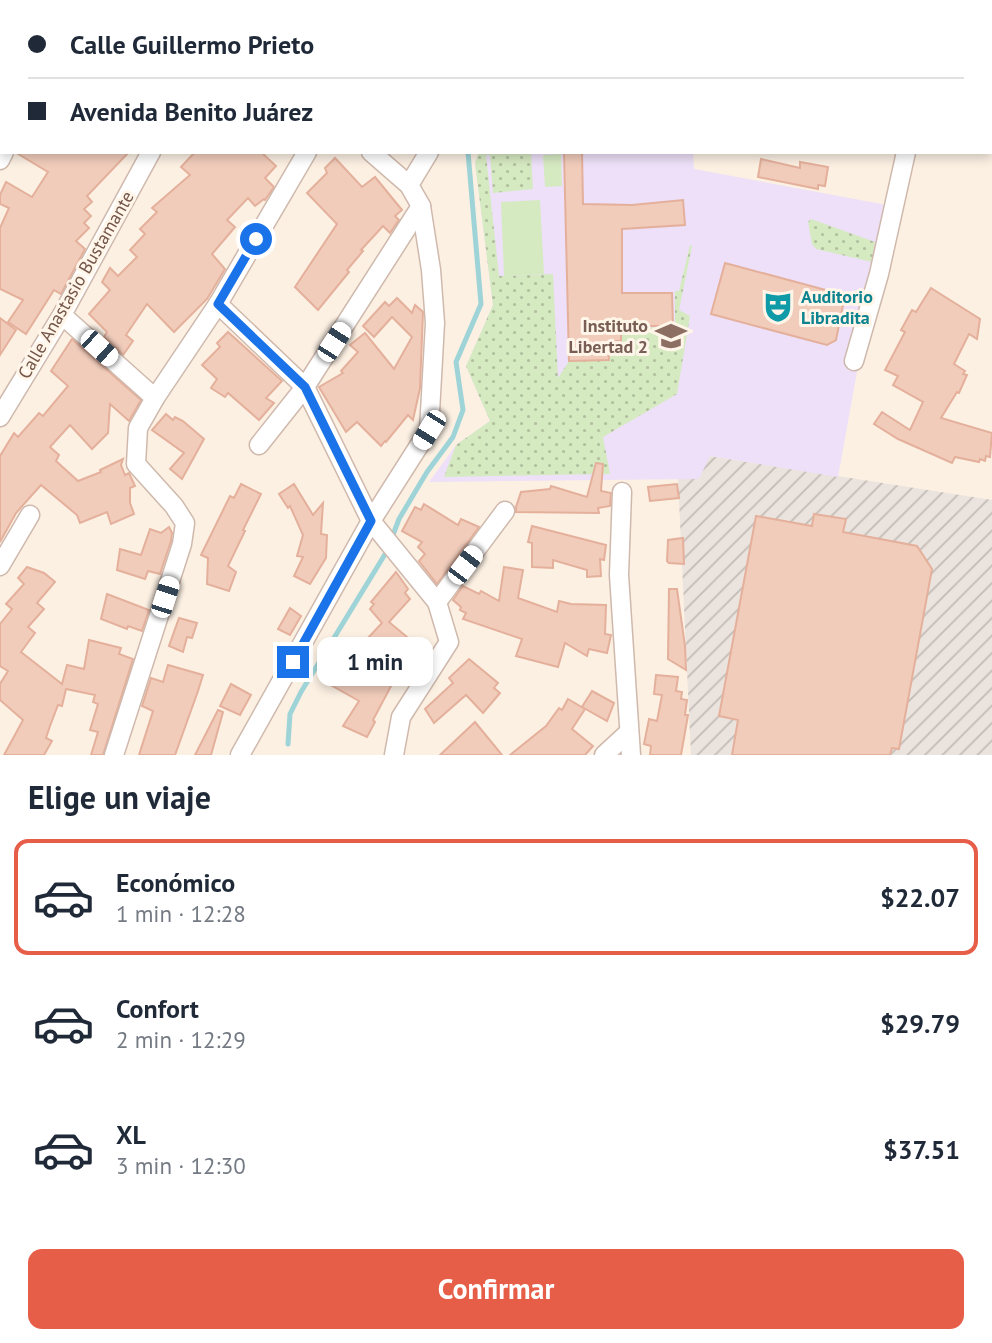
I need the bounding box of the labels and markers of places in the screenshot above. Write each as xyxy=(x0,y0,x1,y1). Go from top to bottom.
place label: Auditorio Libradita xyxy=(801,285,873,329)
theatre icon: Auditorio Libradita xyxy=(761,290,795,324)
place label: Instituto Libertad 2 xyxy=(569,314,648,358)
school or university icon: Instituto Libertad 2 xyxy=(654,319,688,353)

